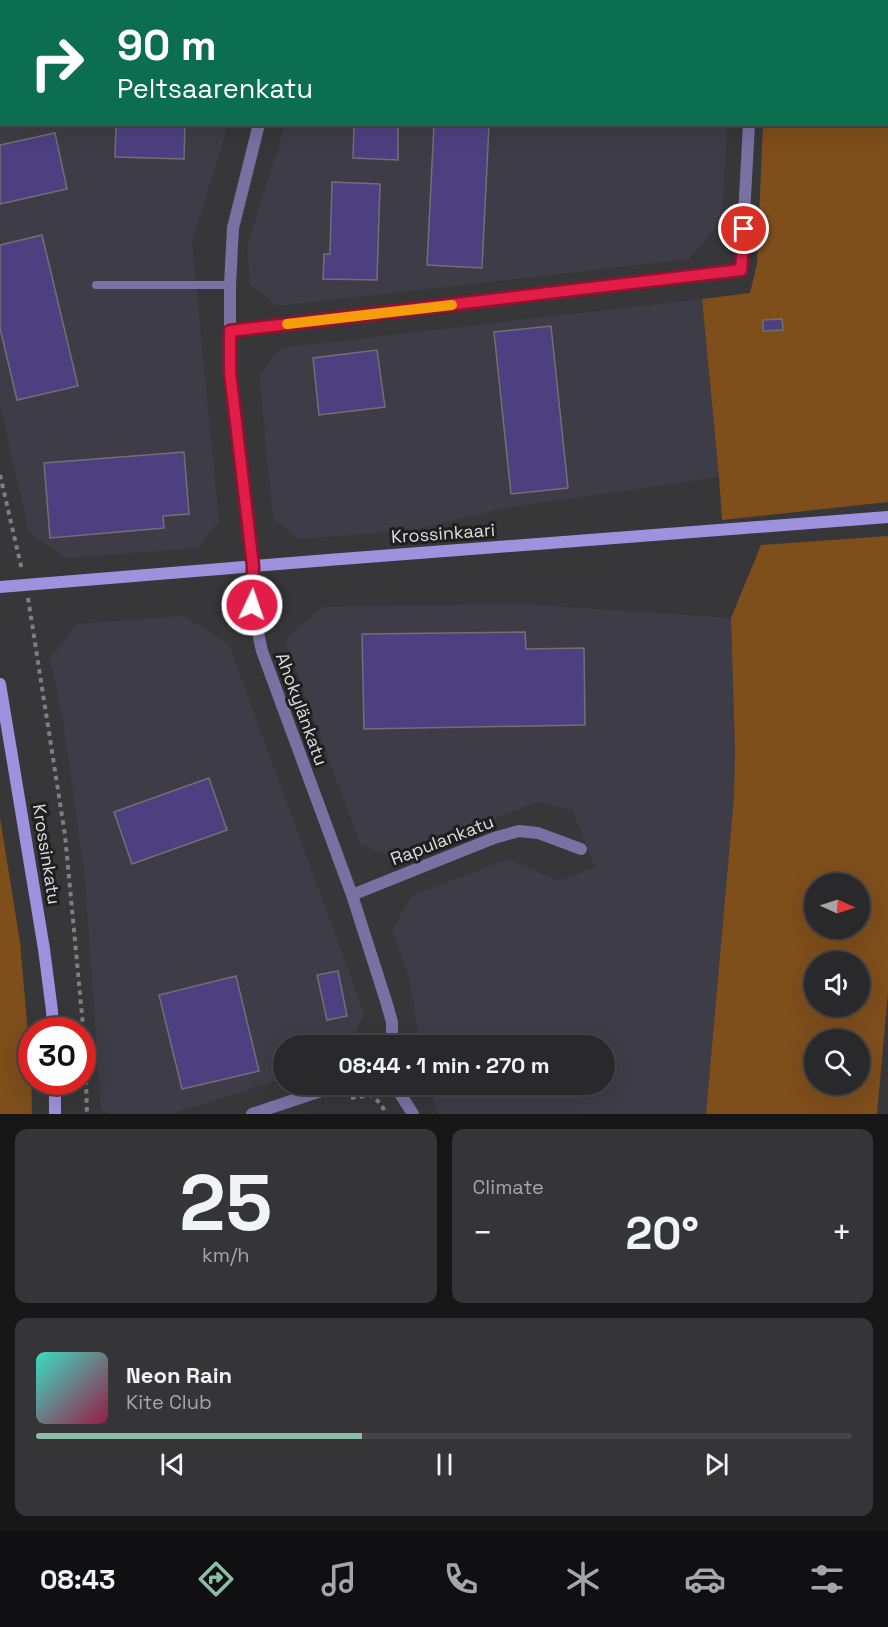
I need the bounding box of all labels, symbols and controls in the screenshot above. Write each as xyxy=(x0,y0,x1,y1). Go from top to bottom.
text: 90 m xyxy=(117,19,217,72)
icon: right xyxy=(18,24,96,102)
text: Peltsaarenkatu xyxy=(117,71,313,106)
pin xyxy=(718,203,769,254)
icon: arrive xyxy=(727,212,760,245)
street label: Krossinkaari xyxy=(390,518,496,548)
position arrow xyxy=(220,573,284,637)
street label: Ahokylänkatu xyxy=(271,649,333,769)
street label: Krossinkatu xyxy=(28,802,66,906)
street label: Rapulankatu xyxy=(387,810,497,870)
north arrow xyxy=(804,873,870,939)
map controls xyxy=(804,873,870,1095)
button: sound xyxy=(804,951,870,1017)
speed limit sign: 30 xyxy=(18,1017,96,1095)
button: search xyxy=(804,1029,870,1095)
text: 08:44 · 1 min · 270 m xyxy=(338,1051,550,1079)
text: 25 xyxy=(179,1153,272,1253)
text: Climate xyxy=(473,1174,544,1200)
text: 20° xyxy=(625,1205,699,1262)
text: − xyxy=(473,1212,493,1254)
text: + xyxy=(832,1212,852,1254)
text: km/h xyxy=(202,1242,250,1268)
text: Neon Rain xyxy=(126,1361,232,1389)
text: Kite Club xyxy=(126,1389,212,1415)
icon: previous xyxy=(156,1448,189,1481)
icon: pause xyxy=(428,1448,461,1481)
icon: next xyxy=(700,1448,733,1481)
icon: directions xyxy=(195,1558,237,1600)
icon: music xyxy=(318,1558,360,1600)
icon: phone xyxy=(440,1558,482,1600)
icon: climate xyxy=(562,1558,604,1600)
icon: car xyxy=(684,1558,726,1600)
icon: filters xyxy=(806,1558,848,1600)
text: 08:43 xyxy=(40,1562,115,1597)

